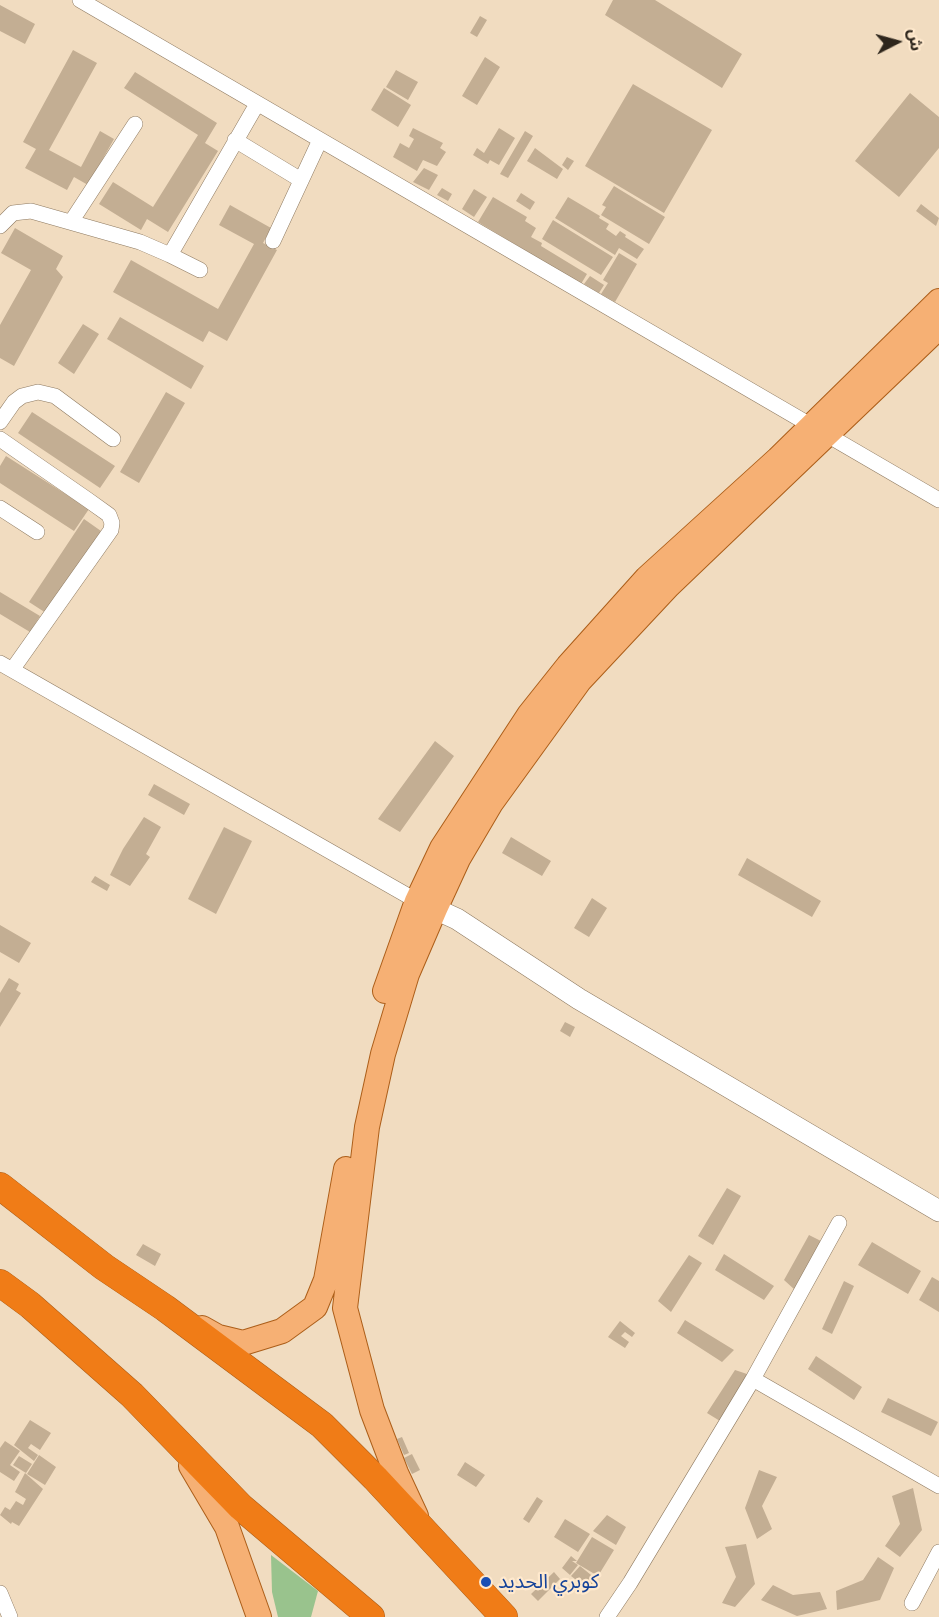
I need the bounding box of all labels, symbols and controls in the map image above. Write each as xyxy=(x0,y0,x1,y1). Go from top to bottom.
north arrow xyxy=(867,12,927,72)
text: ش xyxy=(905,28,926,52)
place label: كوبري الحديد xyxy=(498,1570,599,1594)
marker: كوبري الحديد xyxy=(479,1575,493,1589)

